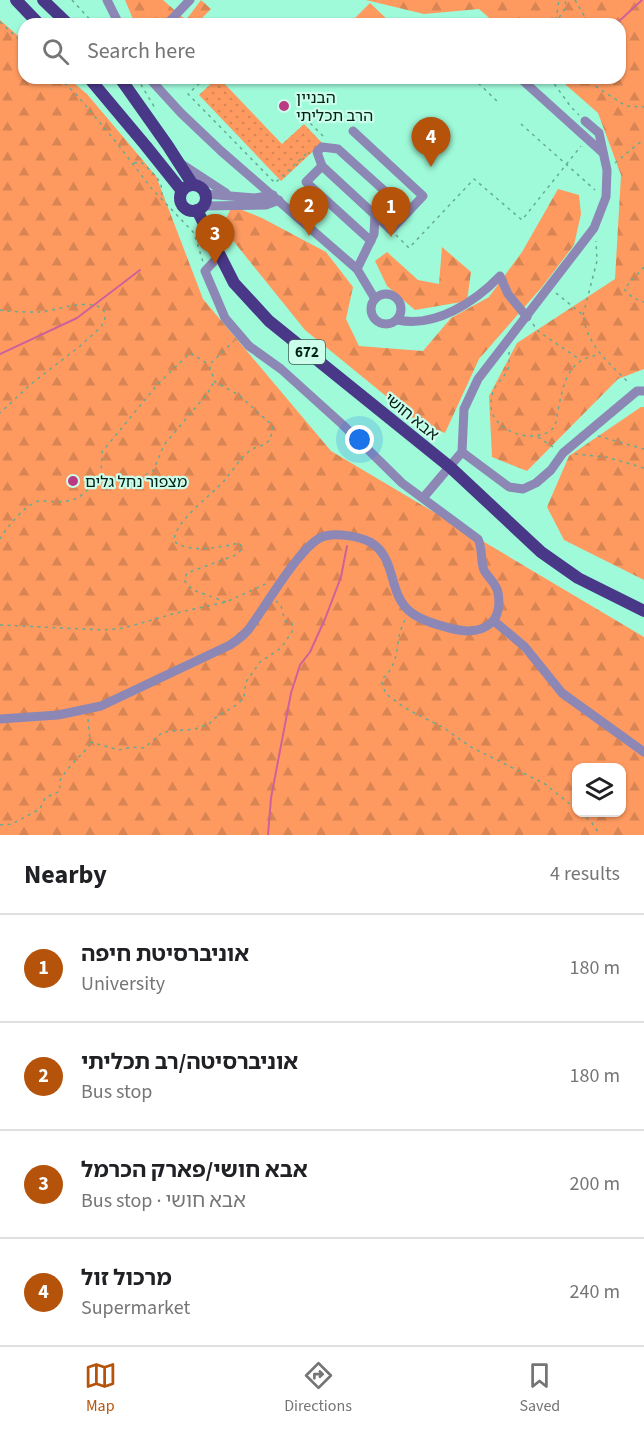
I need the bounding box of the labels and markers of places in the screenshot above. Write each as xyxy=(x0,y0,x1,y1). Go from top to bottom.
place label: הבניין הרב תכליתי xyxy=(296,87,373,127)
marker: הבניין הרב תכליתי xyxy=(277,99,291,113)
pin: 4 xyxy=(412,118,450,167)
pin: 2 xyxy=(290,186,328,236)
pin: 1 xyxy=(372,188,410,237)
pin: 3 xyxy=(196,214,234,264)
place label: מצפור נחל גלים xyxy=(85,471,187,493)
marker: מצפור נחל גלים xyxy=(66,474,80,488)

